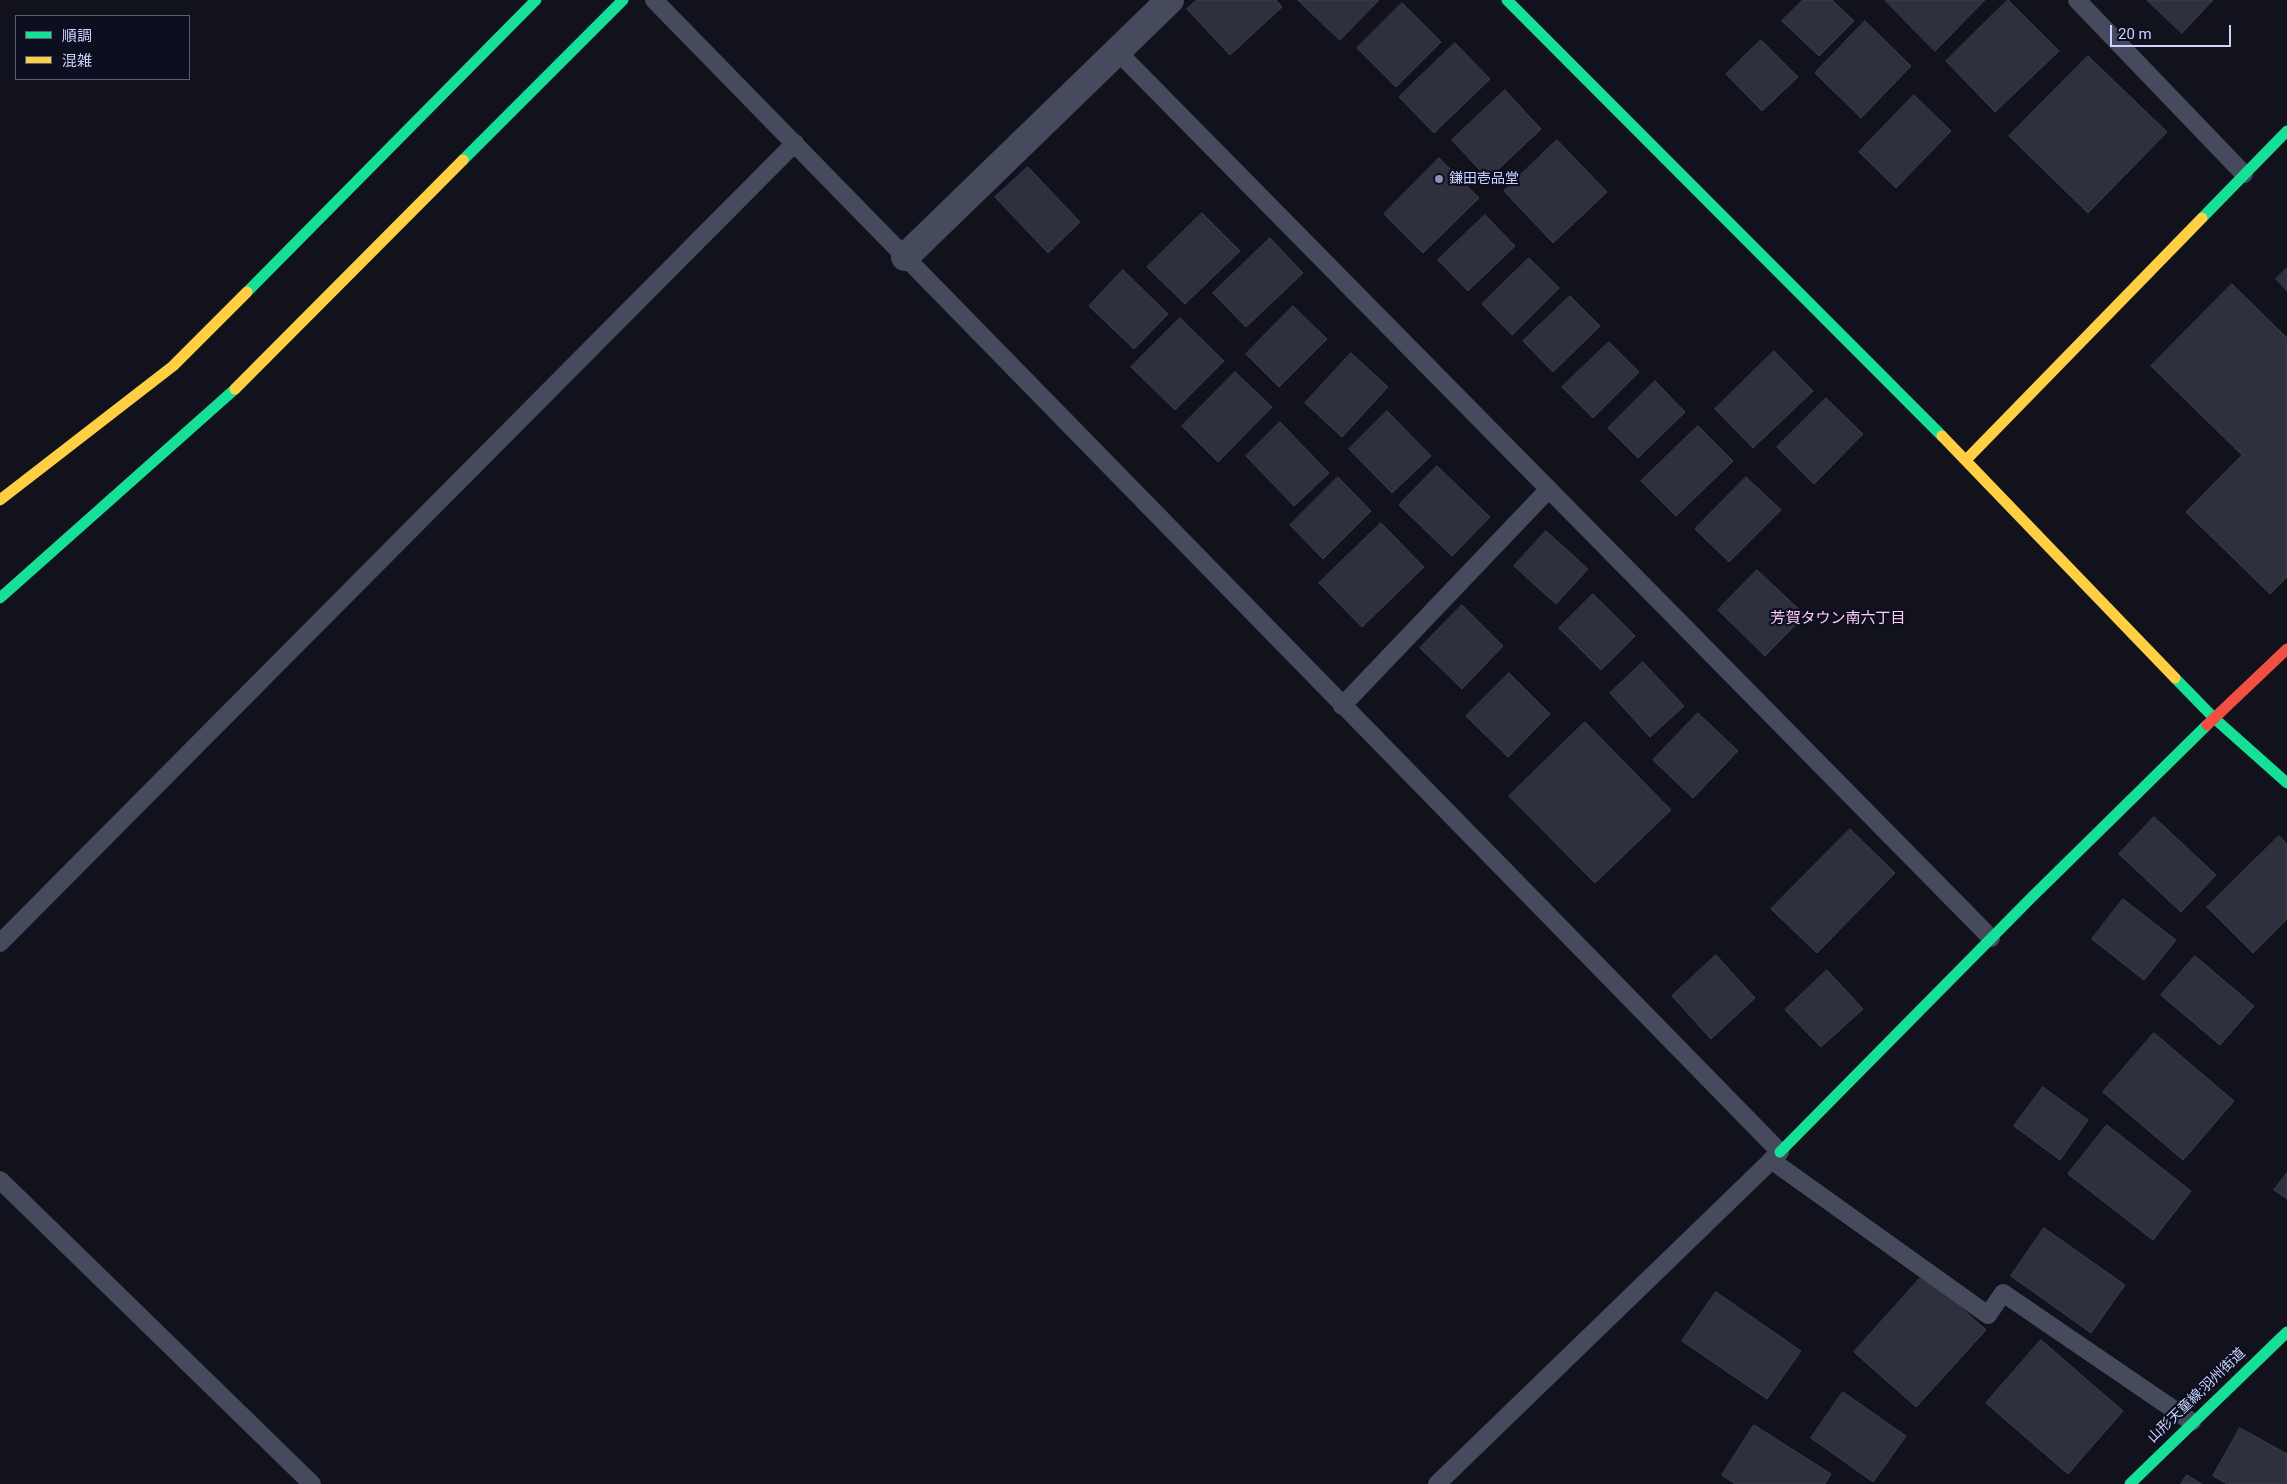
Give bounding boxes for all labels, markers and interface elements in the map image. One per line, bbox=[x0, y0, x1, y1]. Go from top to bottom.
legend bbox=[15, 15, 190, 80]
scale bar bbox=[2112, 15, 2233, 47]
text: 20 m bbox=[2118, 25, 2152, 43]
text: 順調 bbox=[62, 27, 92, 45]
text: 混雑 bbox=[62, 52, 92, 70]
place label: 鎌田壱品堂 bbox=[1449, 171, 1519, 187]
marker: 鎌田壱品堂 bbox=[1433, 173, 1445, 185]
district label: 芳賀タウン南六丁目 bbox=[1771, 610, 1905, 628]
street label: 山形天童線;羽州街道 bbox=[2145, 1345, 2249, 1447]

